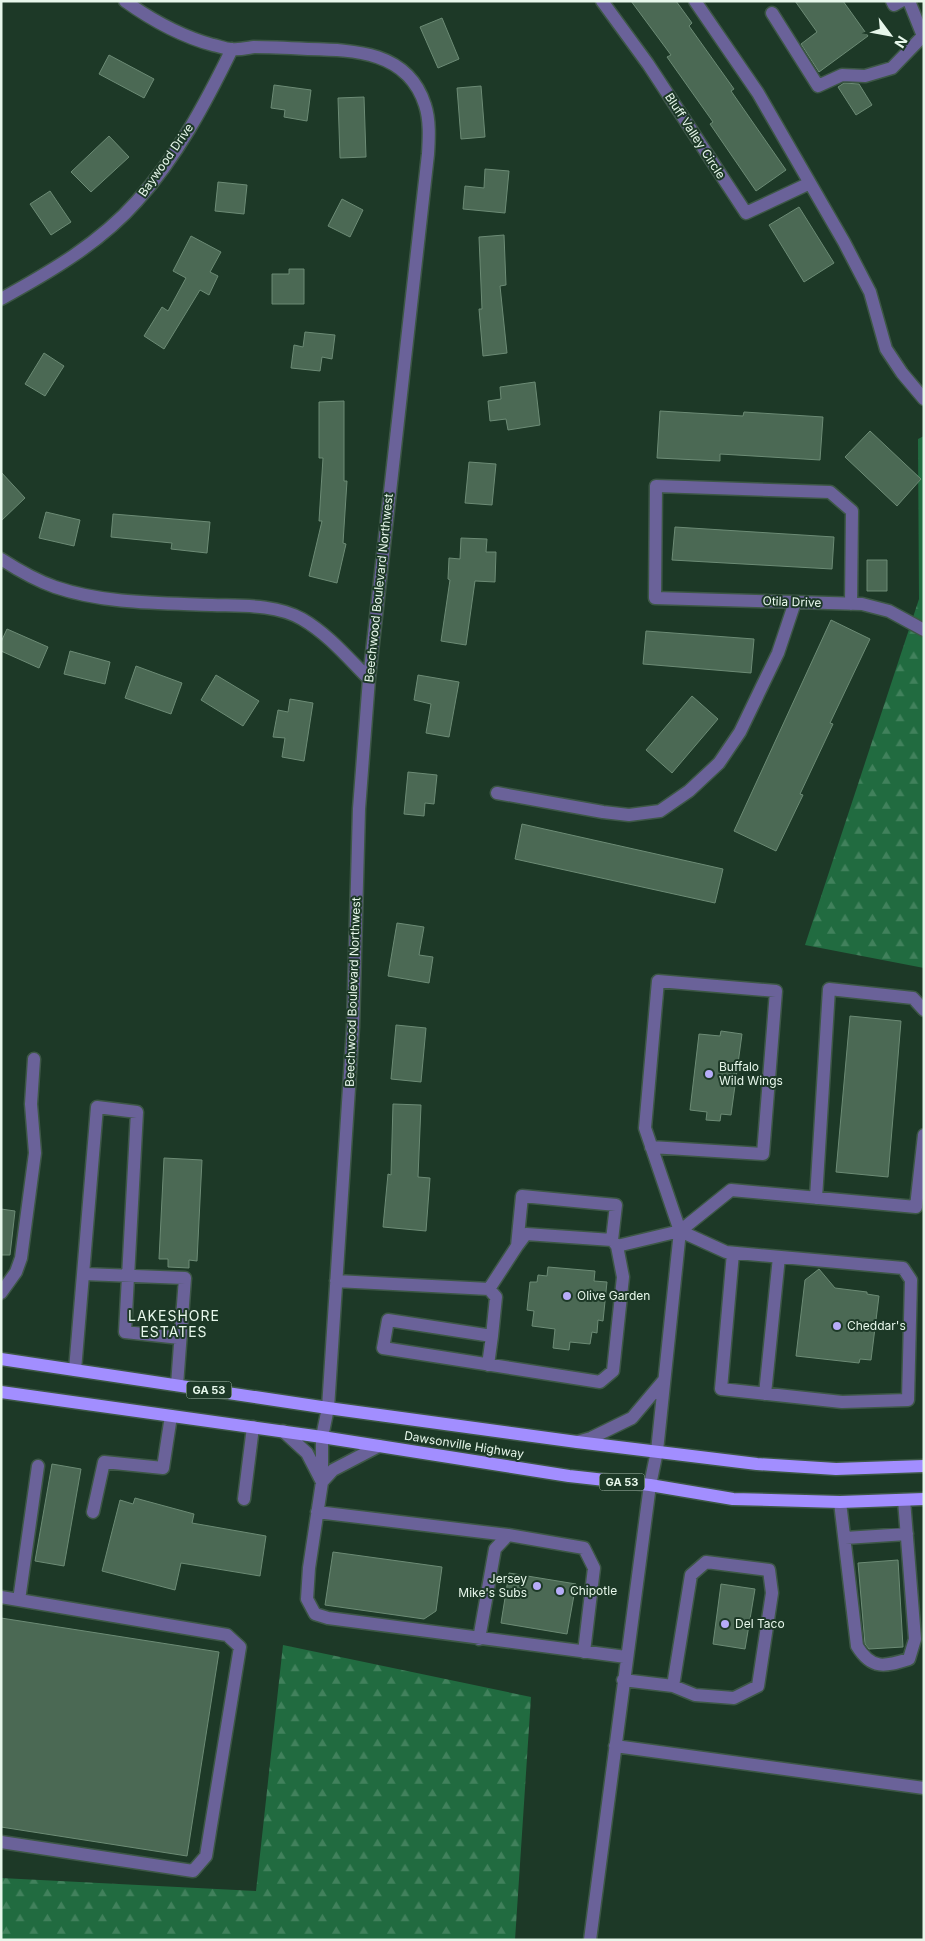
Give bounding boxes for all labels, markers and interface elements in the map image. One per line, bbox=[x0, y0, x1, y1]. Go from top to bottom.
north arrow bbox=[865, 10, 915, 60]
text: N bbox=[891, 33, 911, 51]
street label: Bluff Valley Circle bbox=[662, 90, 729, 182]
street label: Baywood Drive bbox=[135, 120, 196, 199]
street label: Beechwood Boulevard Northwest bbox=[361, 493, 396, 683]
street label: Otila Drive bbox=[762, 593, 822, 610]
street label: Beechwood Boulevard Northwest bbox=[342, 897, 363, 1087]
place label: Buffalo Wild Wings bbox=[719, 1059, 783, 1088]
marker: Buffalo Wild Wings bbox=[703, 1068, 715, 1080]
place label: Olive Garden bbox=[577, 1288, 650, 1303]
marker: Olive Garden bbox=[561, 1290, 573, 1302]
district label: LAKESHORE ESTATES bbox=[128, 1307, 220, 1340]
place label: Cheddar's bbox=[847, 1318, 906, 1333]
marker: Cheddar's bbox=[831, 1320, 843, 1332]
road number: GA 53 bbox=[186, 1382, 232, 1398]
street label: Dawsonville Highway bbox=[403, 1428, 525, 1461]
road number: GA 53 bbox=[600, 1474, 644, 1490]
place label: Jersey Mike's Subs bbox=[458, 1571, 527, 1600]
marker: Jersey Mike's Subs bbox=[531, 1580, 543, 1592]
place label: Chipotle bbox=[570, 1583, 617, 1598]
marker: Chipotle bbox=[554, 1585, 566, 1597]
place label: Del Taco bbox=[735, 1616, 785, 1631]
marker: Del Taco bbox=[719, 1618, 731, 1630]

